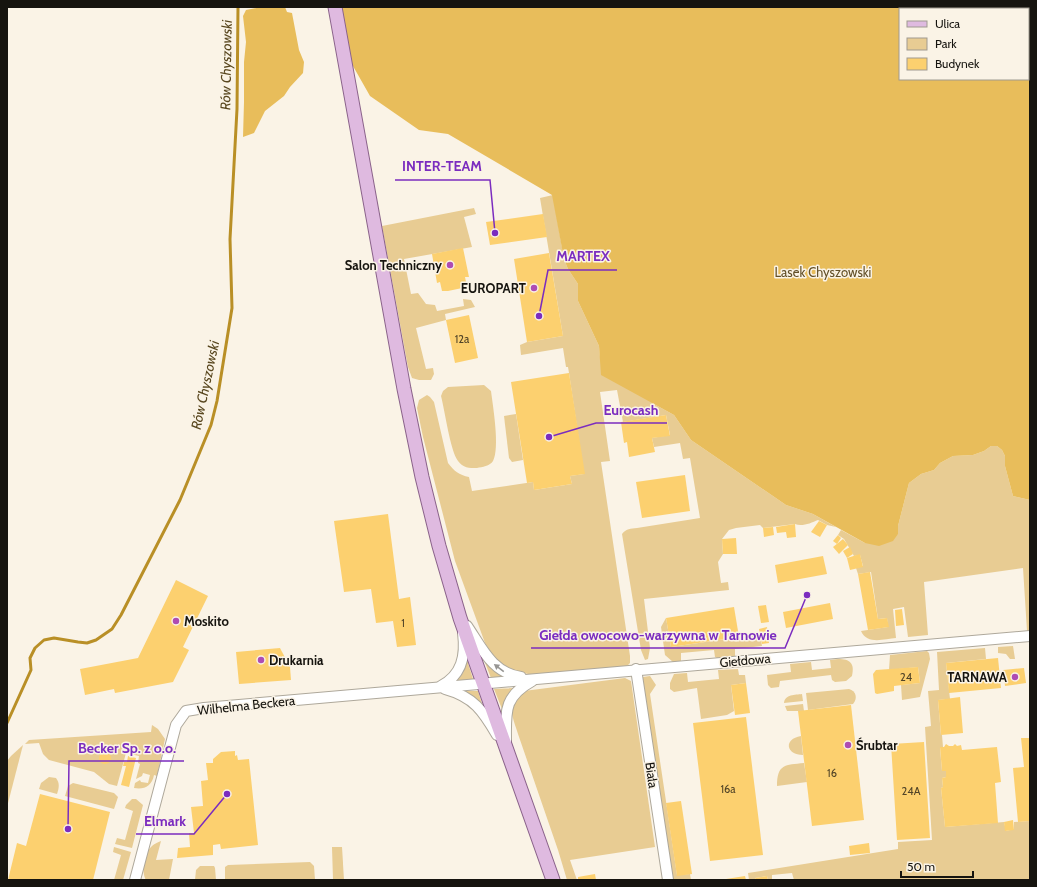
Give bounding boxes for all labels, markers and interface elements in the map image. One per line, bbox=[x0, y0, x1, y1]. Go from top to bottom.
legend bbox=[899, 8, 1029, 80]
text: Ulica bbox=[935, 16, 960, 31]
water label: Rów Chyszowski bbox=[216, 19, 236, 110]
text: Park bbox=[935, 36, 957, 51]
text: Budynek bbox=[935, 56, 980, 71]
callout: INTER-TEAM bbox=[395, 154, 490, 180]
text: INTER-TEAM bbox=[402, 157, 482, 175]
callout: MARTEX bbox=[548, 244, 617, 270]
text: MARTEX bbox=[556, 247, 610, 265]
place label: Salon Techniczny bbox=[345, 257, 442, 273]
marker: Salon Techniczny bbox=[445, 260, 455, 270]
park label: Lasek Chyszowski bbox=[775, 264, 871, 280]
place label: EUROPART bbox=[461, 280, 526, 296]
marker: EUROPART bbox=[529, 283, 539, 293]
house number: 12a bbox=[455, 332, 470, 346]
water label: Rów Chyszowski bbox=[187, 338, 223, 431]
callout: Eurocash bbox=[596, 397, 667, 423]
text: Eurocash bbox=[604, 401, 658, 419]
place label: Moskito bbox=[184, 613, 229, 629]
marker: Moskito bbox=[171, 616, 181, 626]
house number: 1 bbox=[401, 616, 405, 630]
callout: Giełda owocowo-warzywna w Tarnowie bbox=[531, 622, 785, 648]
text: Giełda owocowo-warzywna w Tarnowie bbox=[539, 626, 777, 644]
street label: Giełdowa bbox=[719, 650, 772, 670]
place label: Drukarnia bbox=[269, 652, 324, 668]
marker: Drukarnia bbox=[256, 655, 266, 665]
one-way arrow bbox=[493, 664, 504, 672]
place label: TARNAWA bbox=[947, 669, 1008, 685]
house number: 24 bbox=[900, 670, 913, 684]
marker: TARNAWA bbox=[1010, 672, 1020, 682]
street label: Wilhelma Beckera bbox=[196, 692, 296, 718]
callout: Becker Sp. z o.o. bbox=[69, 735, 184, 761]
place label: Śrubtar bbox=[856, 737, 898, 753]
text: Becker Sp. z o.o. bbox=[78, 739, 176, 757]
marker: Śrubtar bbox=[843, 740, 853, 750]
street label: Biała bbox=[642, 761, 662, 790]
house number: 16 bbox=[827, 766, 837, 780]
house number: 16a bbox=[720, 782, 736, 796]
house number: 24A bbox=[902, 784, 921, 798]
callout: Elmark bbox=[136, 808, 194, 834]
text: Elmark bbox=[144, 812, 186, 830]
scale bar bbox=[901, 853, 973, 879]
text: 50 m bbox=[907, 859, 935, 874]

